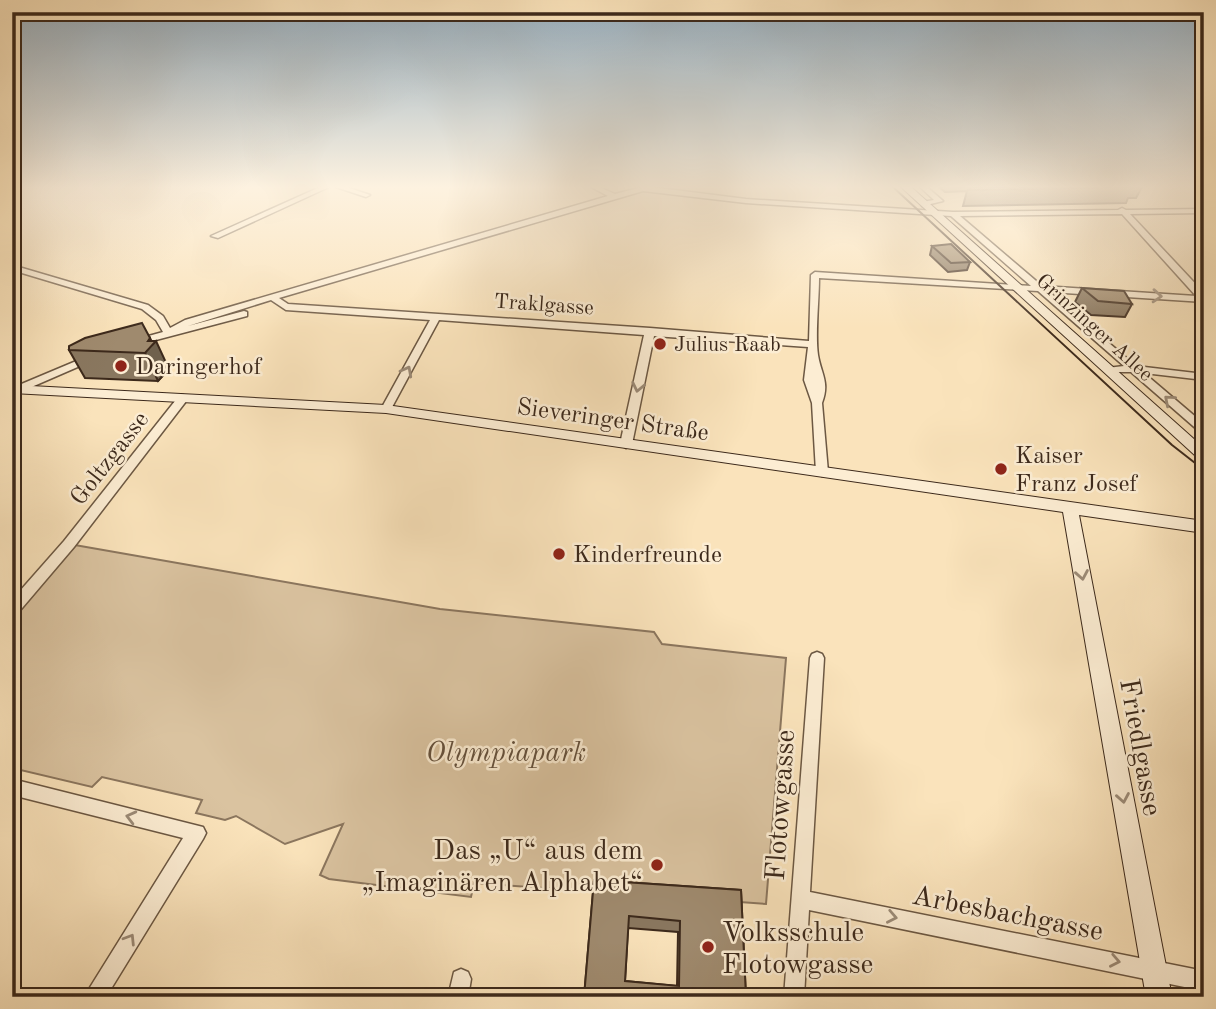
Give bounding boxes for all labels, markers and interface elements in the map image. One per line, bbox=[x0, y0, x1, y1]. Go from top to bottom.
street label: Grinzinger Allee bbox=[1032, 270, 1156, 386]
one-way arrow bbox=[1152, 288, 1163, 303]
street label: Traklgasse bbox=[493, 292, 595, 319]
place label: Julius Raab bbox=[674, 335, 781, 356]
marker: Julius Raab bbox=[652, 336, 668, 352]
place label: Daringerhof bbox=[135, 356, 263, 380]
marker: Daringerhof bbox=[113, 358, 129, 374]
one-way arrow bbox=[399, 366, 412, 378]
one-way arrow bbox=[631, 381, 646, 393]
street label: Sieveringer Straße bbox=[515, 396, 710, 446]
one-way arrow bbox=[1164, 396, 1177, 408]
street label: Goltzgasse bbox=[67, 408, 154, 510]
place label: Kaiser Franz Josef bbox=[1015, 445, 1138, 497]
marker: Kaiser Franz Josef bbox=[993, 461, 1009, 477]
place label: Kinderfreunde bbox=[573, 544, 722, 568]
marker: Kinderfreunde bbox=[551, 546, 567, 562]
one-way arrow bbox=[1074, 569, 1089, 581]
street label: Friedlgasse bbox=[1113, 677, 1165, 818]
street label: Flotowgasse bbox=[763, 729, 801, 882]
park label: Olympiapark bbox=[426, 740, 586, 768]
one-way arrow bbox=[1115, 792, 1130, 804]
one-way arrow bbox=[125, 810, 137, 825]
place label: Das „U“ aus dem „Imaginären Alphabet“ bbox=[361, 838, 643, 898]
marker: Das „U“ aus dem „Imaginären Alphabet“ bbox=[649, 857, 665, 873]
street label: Arbesbachgasse bbox=[910, 883, 1105, 947]
one-way arrow bbox=[886, 909, 898, 924]
place label: Volksschule Flotowgasse bbox=[722, 920, 873, 980]
one-way arrow bbox=[122, 934, 135, 947]
marker: Volksschule Flotowgasse bbox=[700, 939, 716, 955]
one-way arrow bbox=[1109, 953, 1121, 968]

